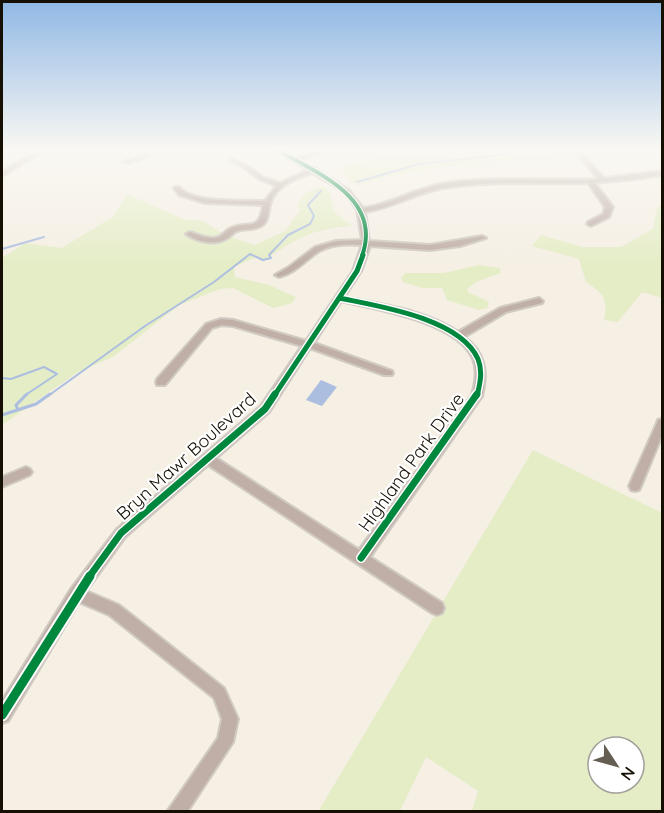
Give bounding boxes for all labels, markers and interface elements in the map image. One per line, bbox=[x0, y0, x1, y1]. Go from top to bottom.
street label: Bryn Mawr Boulevard bbox=[111, 387, 261, 525]
street label: Highland Park Drive bbox=[353, 388, 469, 536]
north arrow bbox=[586, 735, 646, 795]
text: N bbox=[617, 763, 640, 784]

